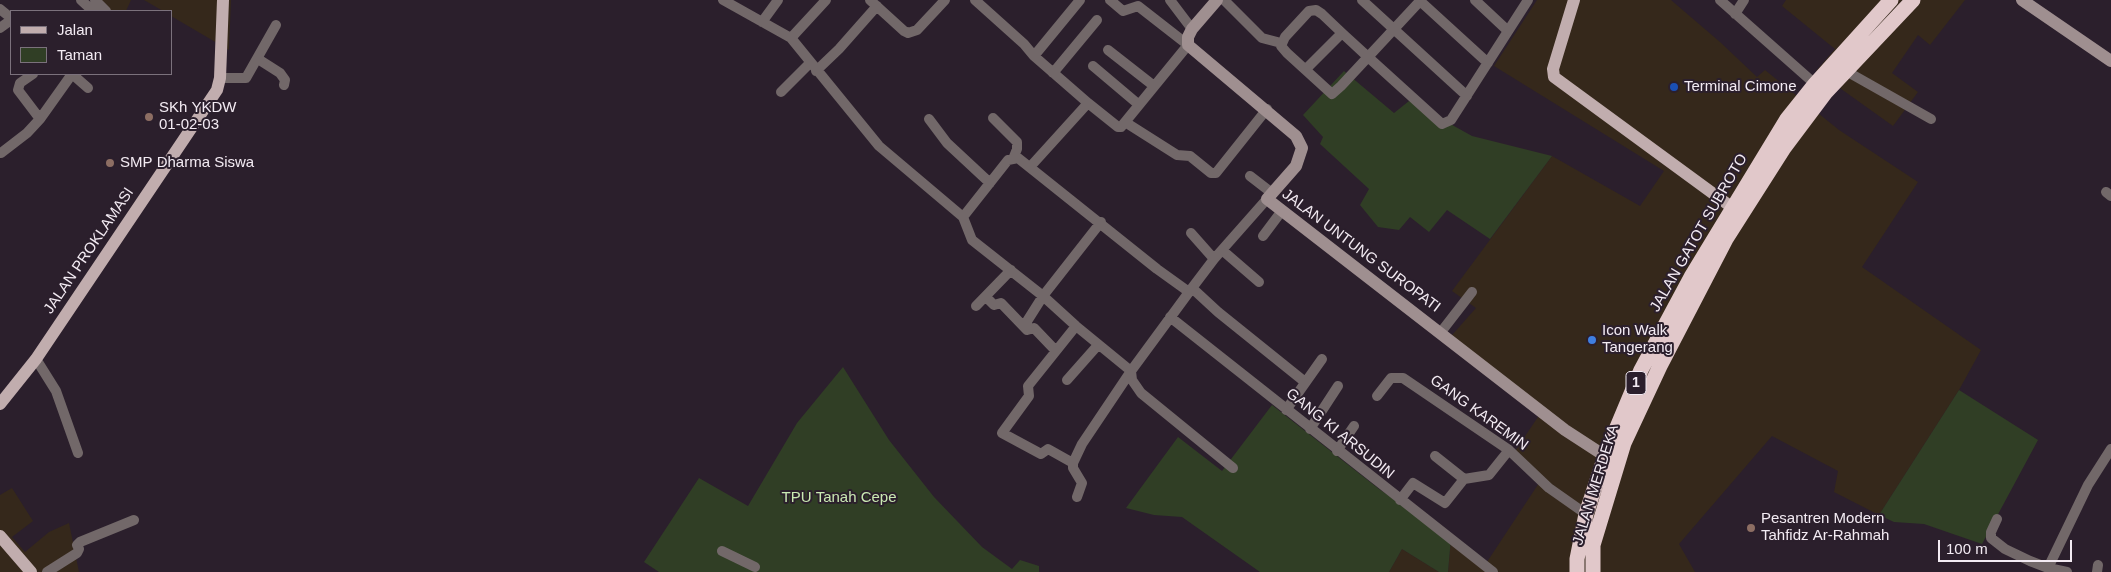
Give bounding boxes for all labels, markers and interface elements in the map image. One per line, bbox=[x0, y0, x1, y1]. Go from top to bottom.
legend bbox=[10, 10, 172, 75]
text: Jalan bbox=[57, 21, 93, 38]
text: Taman bbox=[57, 46, 102, 63]
place label: Terminal Cimone bbox=[1684, 78, 1797, 96]
marker: Terminal Cimone bbox=[1668, 81, 1680, 93]
place label: SKh YKDW 01-02-03 bbox=[159, 99, 237, 134]
marker: SKh YKDW 01-02-03 bbox=[143, 111, 155, 123]
street label: JALAN GATOT SUBROTO bbox=[1646, 151, 1752, 315]
place label: SMP Dharma Siswa bbox=[120, 154, 254, 172]
marker: SMP Dharma Siswa bbox=[104, 157, 116, 169]
street label: JALAN PROKLAMASI bbox=[40, 184, 138, 318]
street label: JALAN UNTUNG SUROPATI bbox=[1278, 186, 1444, 316]
place label: Icon Walk Tangerang bbox=[1602, 322, 1673, 357]
marker: Icon Walk Tangerang bbox=[1586, 334, 1598, 346]
street label: GANG KAREMIN bbox=[1427, 371, 1531, 455]
road number: 1 bbox=[1626, 372, 1646, 394]
street label: GANG KI ARSUDIN bbox=[1282, 385, 1398, 483]
street label: JALAN MERDEKA bbox=[1569, 423, 1623, 547]
park label: TPU Tanah Cepe bbox=[781, 489, 897, 507]
place label: Pesantren Modern Tahfidz Ar-Rahmah bbox=[1761, 510, 1889, 545]
marker: Pesantren Modern Tahfidz Ar-Rahmah bbox=[1745, 522, 1757, 534]
scale bar bbox=[1941, 530, 2075, 562]
text: 100 m bbox=[1946, 540, 1988, 557]

